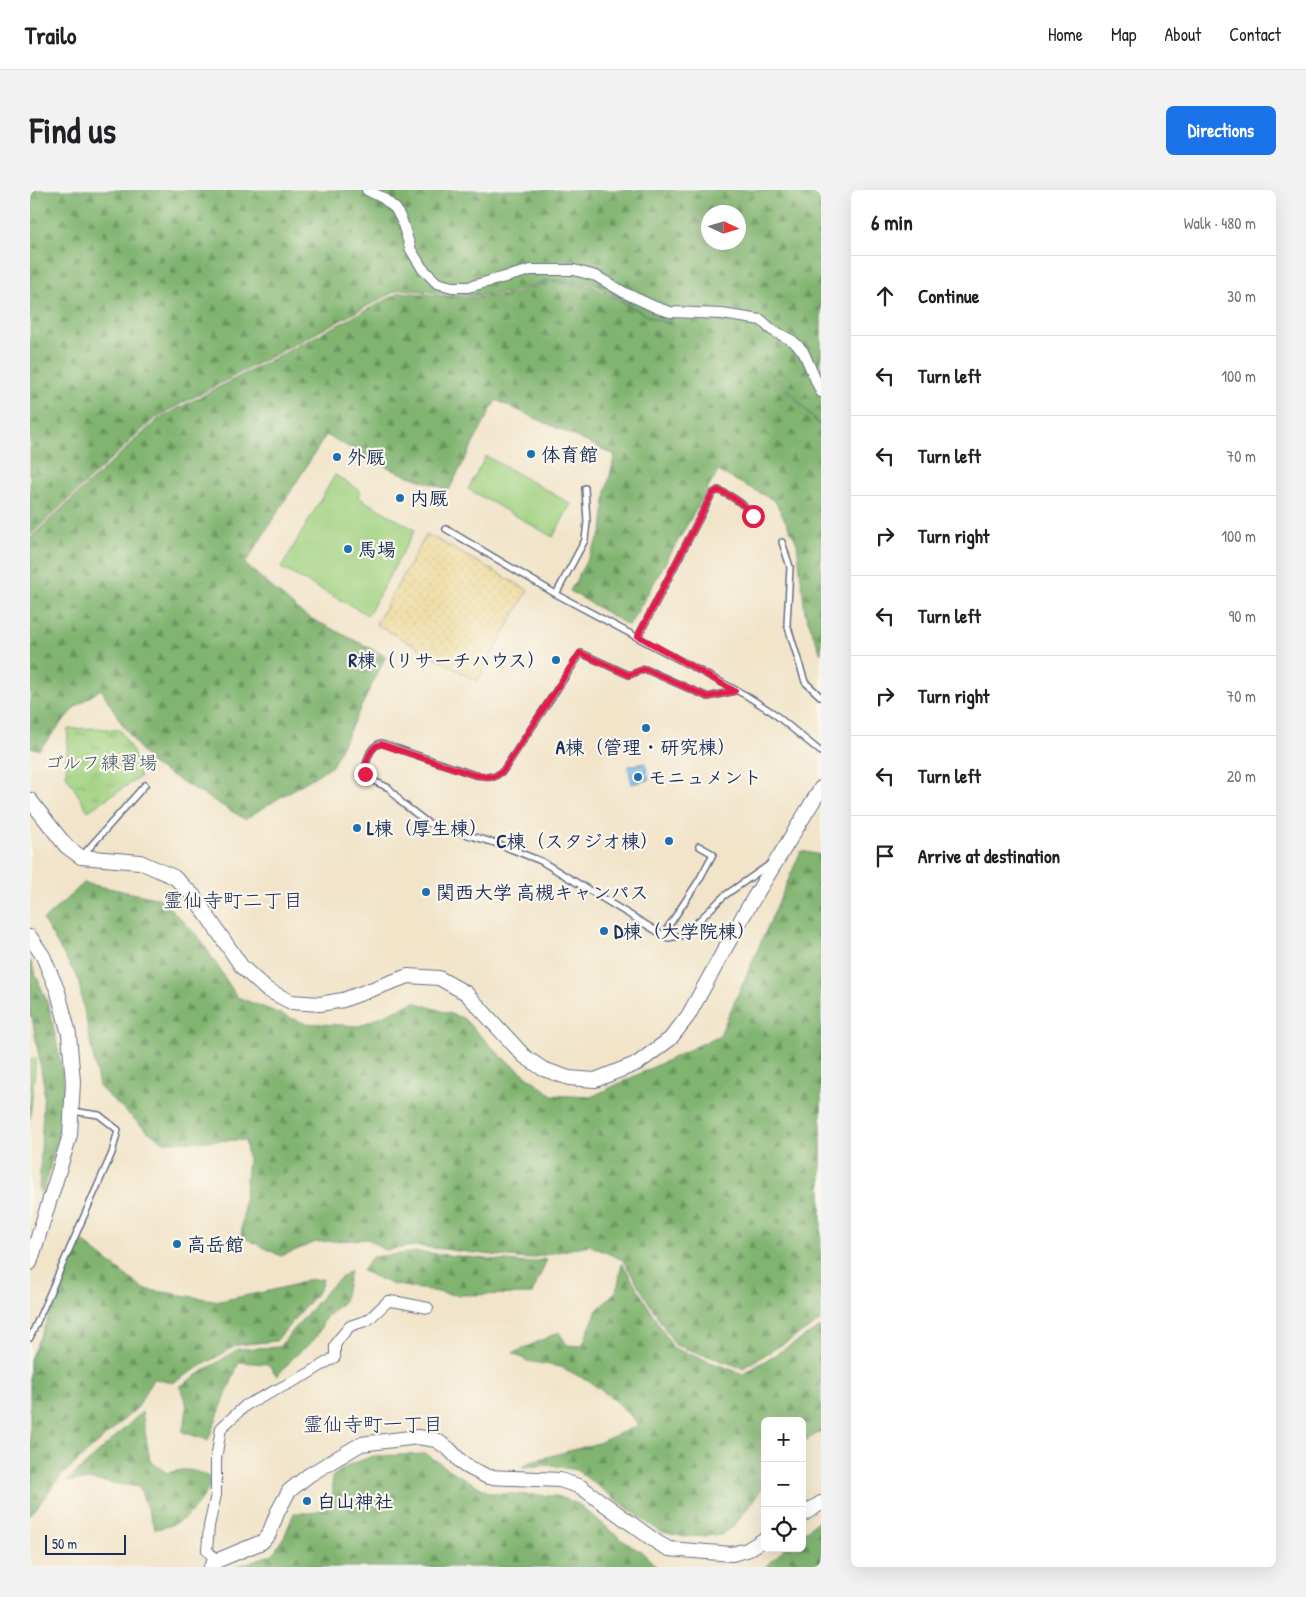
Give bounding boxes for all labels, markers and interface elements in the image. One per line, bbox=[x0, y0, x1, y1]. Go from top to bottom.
text: Trailo bbox=[25, 19, 76, 51]
text: Home bbox=[1048, 22, 1083, 47]
text: Map bbox=[1111, 22, 1136, 47]
text: About bbox=[1164, 22, 1201, 47]
text: Contact bbox=[1229, 22, 1281, 47]
button: Directions bbox=[1166, 106, 1276, 155]
text: Find us bbox=[30, 107, 116, 154]
north arrow bbox=[701, 205, 746, 250]
text: 6 min bbox=[871, 208, 913, 237]
text: Walk · 480 m bbox=[1184, 212, 1256, 234]
icon: ahead bbox=[871, 282, 899, 310]
text: Continue bbox=[918, 283, 979, 309]
text: 30 m bbox=[1227, 285, 1256, 307]
icon: left bbox=[871, 362, 899, 390]
text: Turn left bbox=[918, 363, 981, 389]
text: 100 m bbox=[1221, 365, 1256, 387]
place label: 体育館 bbox=[541, 441, 598, 467]
icon: left bbox=[871, 442, 899, 470]
text: Turn left bbox=[918, 443, 981, 469]
place label: 外厩 bbox=[347, 444, 385, 470]
text: 70 m bbox=[1226, 445, 1256, 467]
marker: 体育館 bbox=[525, 448, 537, 460]
marker: 外厩 bbox=[331, 451, 343, 463]
place label: 内厩 bbox=[410, 485, 448, 511]
marker: 内厩 bbox=[394, 492, 406, 504]
route start bbox=[742, 505, 765, 528]
icon: right bbox=[871, 522, 899, 550]
text: Turn right bbox=[918, 523, 989, 549]
text: 100 m bbox=[1221, 525, 1256, 547]
place label: 馬場 bbox=[358, 536, 396, 562]
marker: 馬場 bbox=[342, 543, 354, 555]
icon: left bbox=[871, 602, 899, 630]
text: Turn left bbox=[918, 603, 981, 629]
text: 90 m bbox=[1228, 605, 1256, 627]
place label: R棟（リサーチハウス） bbox=[349, 647, 546, 673]
marker: R棟（リサーチハウス） bbox=[550, 654, 562, 666]
icon: right bbox=[871, 682, 899, 710]
text: Turn right bbox=[918, 683, 989, 709]
text: 70 m bbox=[1226, 685, 1256, 707]
marker: A棟（管理・研究棟） bbox=[640, 722, 652, 734]
place label: A棟（管理・研究棟） bbox=[556, 734, 736, 760]
park label: ゴルフ練習場 bbox=[44, 749, 158, 775]
icon: left bbox=[871, 762, 899, 790]
route end bbox=[354, 763, 377, 786]
text: Turn left bbox=[918, 763, 981, 789]
place label: モニュメント bbox=[648, 764, 762, 790]
text: 20 m bbox=[1227, 765, 1256, 787]
marker: モニュメント bbox=[632, 771, 644, 783]
place label: L棟（厚生棟） bbox=[367, 815, 488, 841]
marker: L棟（厚生棟） bbox=[351, 822, 363, 834]
place label: C棟（スタジオ棟） bbox=[496, 828, 659, 854]
marker: C棟（スタジオ棟） bbox=[663, 835, 675, 847]
icon: arrive bbox=[871, 842, 899, 870]
text: Arrive at destination bbox=[918, 843, 1060, 869]
place label: 関西大学 高槻キャンパス bbox=[436, 879, 649, 905]
district label: 霊仙寺町二丁目 bbox=[163, 886, 303, 913]
marker: 関西大学 高槻キャンパス bbox=[420, 886, 432, 898]
place label: D棟（大学院棟） bbox=[614, 918, 756, 944]
marker: D棟（大学院棟） bbox=[598, 925, 610, 937]
place label: 高岳館 bbox=[187, 1231, 244, 1257]
marker: 高岳館 bbox=[171, 1238, 183, 1250]
district label: 霊仙寺町一丁目 bbox=[303, 1410, 443, 1437]
map controls bbox=[761, 1417, 806, 1552]
button: + bbox=[761, 1417, 806, 1462]
button: − bbox=[761, 1462, 806, 1507]
place label: 白山神社 bbox=[317, 1488, 393, 1514]
marker: 白山神社 bbox=[301, 1495, 313, 1507]
button: locate bbox=[761, 1507, 806, 1552]
scale bar bbox=[45, 1532, 126, 1555]
text: 50 m bbox=[52, 1534, 77, 1553]

